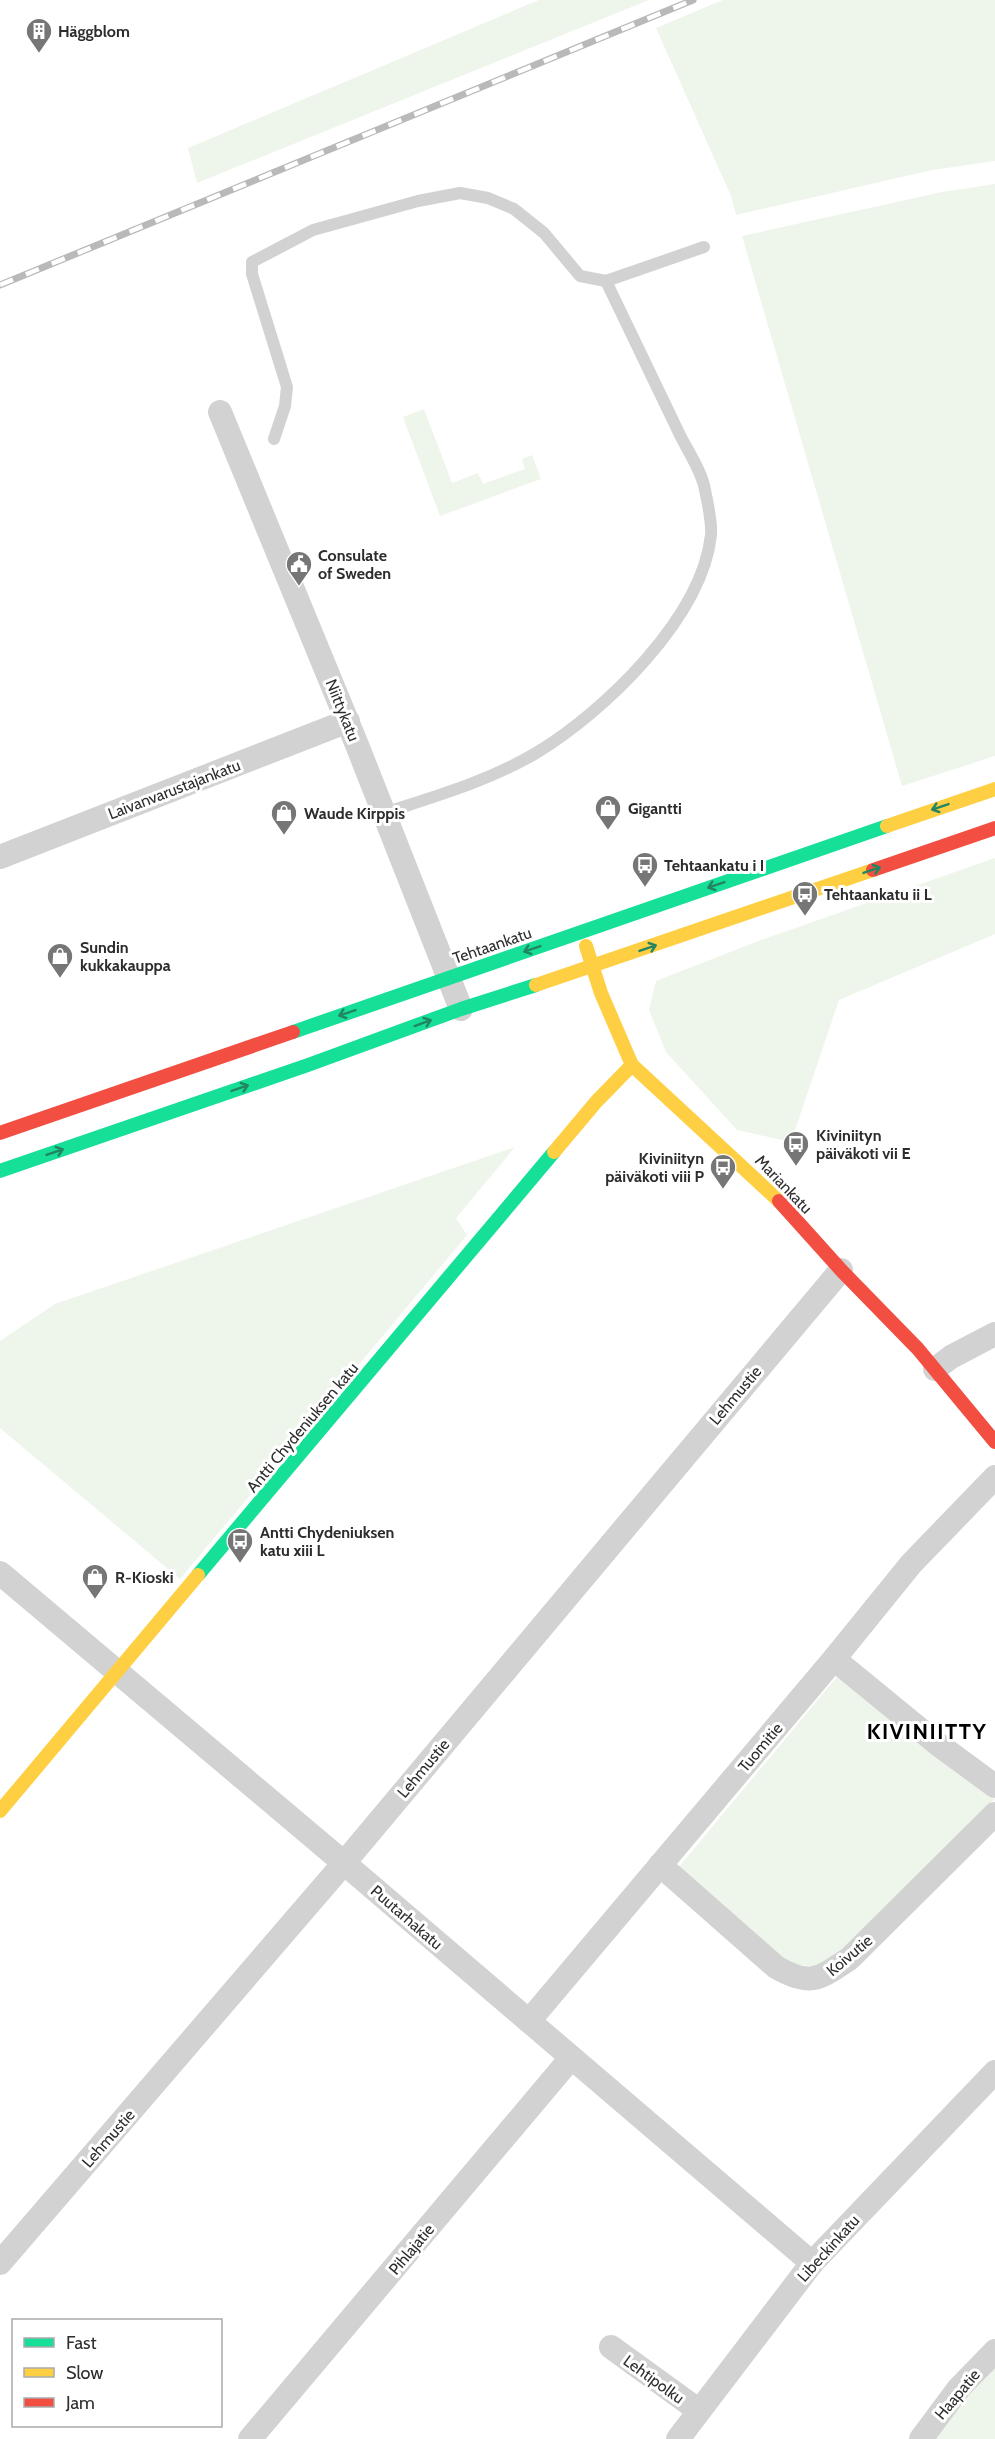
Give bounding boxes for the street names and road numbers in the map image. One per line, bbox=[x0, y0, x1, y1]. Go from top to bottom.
street label: Niittykatu bbox=[322, 676, 364, 744]
street label: Laivanvarustajankatu bbox=[105, 755, 243, 823]
street label: Tehtaankatu bbox=[450, 923, 534, 968]
street label: Mariankatu bbox=[751, 1151, 816, 1218]
street label: Antti Chydeniuksen katu bbox=[243, 1359, 362, 1496]
street label: Lehmustie bbox=[705, 1362, 765, 1429]
street label: Tuomitie bbox=[734, 1719, 787, 1776]
street label: Lehmustie bbox=[393, 1735, 453, 1802]
street label: Puutarhakatu bbox=[367, 1881, 446, 1954]
street label: Koivutie bbox=[823, 1931, 876, 1980]
street label: Lehmustie bbox=[78, 2105, 139, 2171]
street label: Libeckinkatu bbox=[793, 2211, 863, 2286]
street label: Pihlajatie bbox=[385, 2220, 438, 2279]
street label: Lehtipolku bbox=[620, 2351, 688, 2408]
street label: Haapatie bbox=[931, 2365, 984, 2423]

